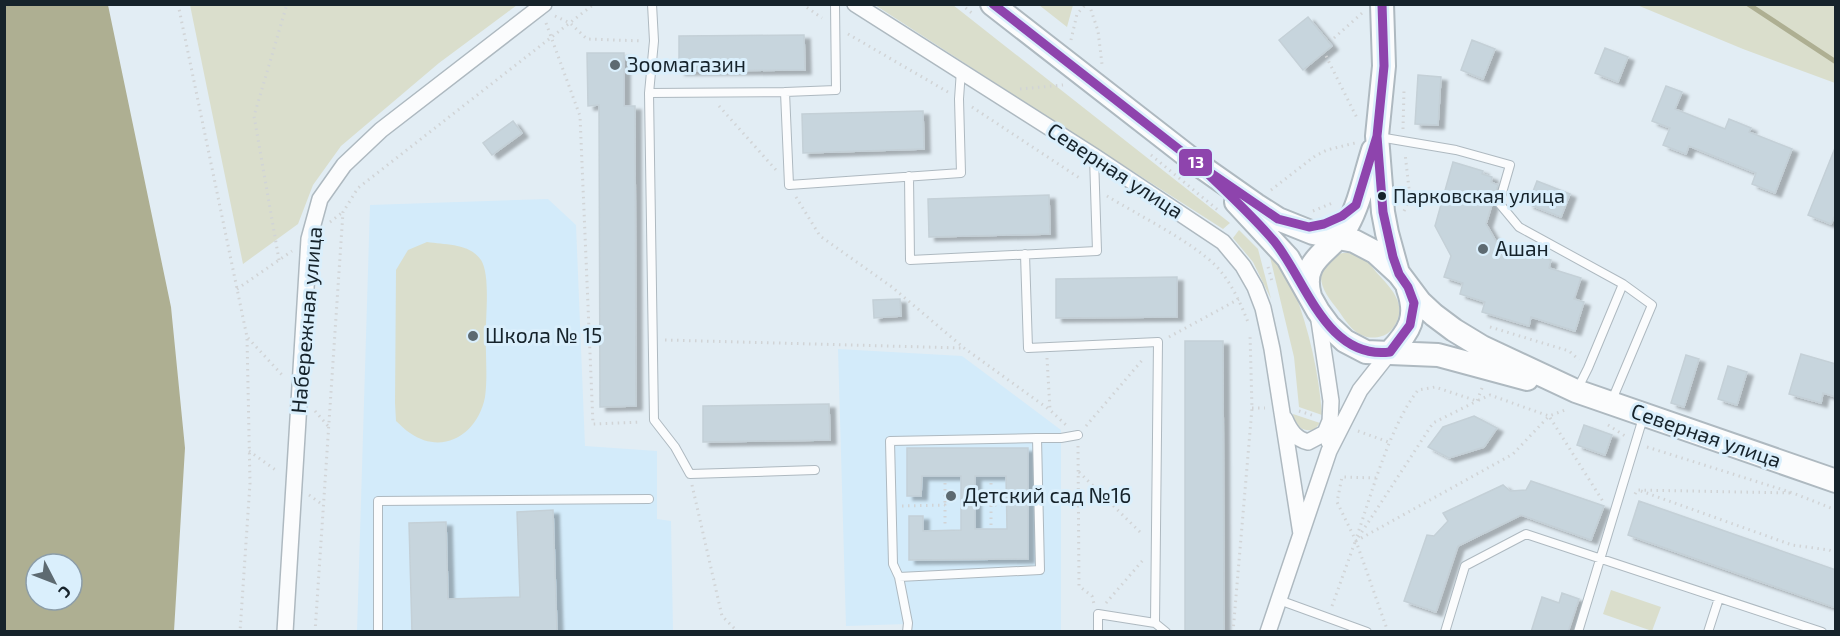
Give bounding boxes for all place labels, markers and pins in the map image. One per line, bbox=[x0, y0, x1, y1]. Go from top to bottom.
place label: Зоомагазин bbox=[627, 51, 746, 76]
marker: Зоомагазин bbox=[608, 58, 622, 72]
place label: Парковская улица bbox=[1393, 183, 1565, 208]
marker: Парковская улица bbox=[1376, 190, 1388, 202]
place label: Ашан bbox=[1495, 235, 1549, 260]
marker: Ашан bbox=[1476, 242, 1490, 256]
place label: Школа № 15 bbox=[485, 322, 602, 347]
marker: Школа № 15 bbox=[466, 329, 480, 343]
place label: Детский сад №16 bbox=[963, 482, 1131, 507]
marker: Детский сад №16 bbox=[944, 489, 958, 503]

